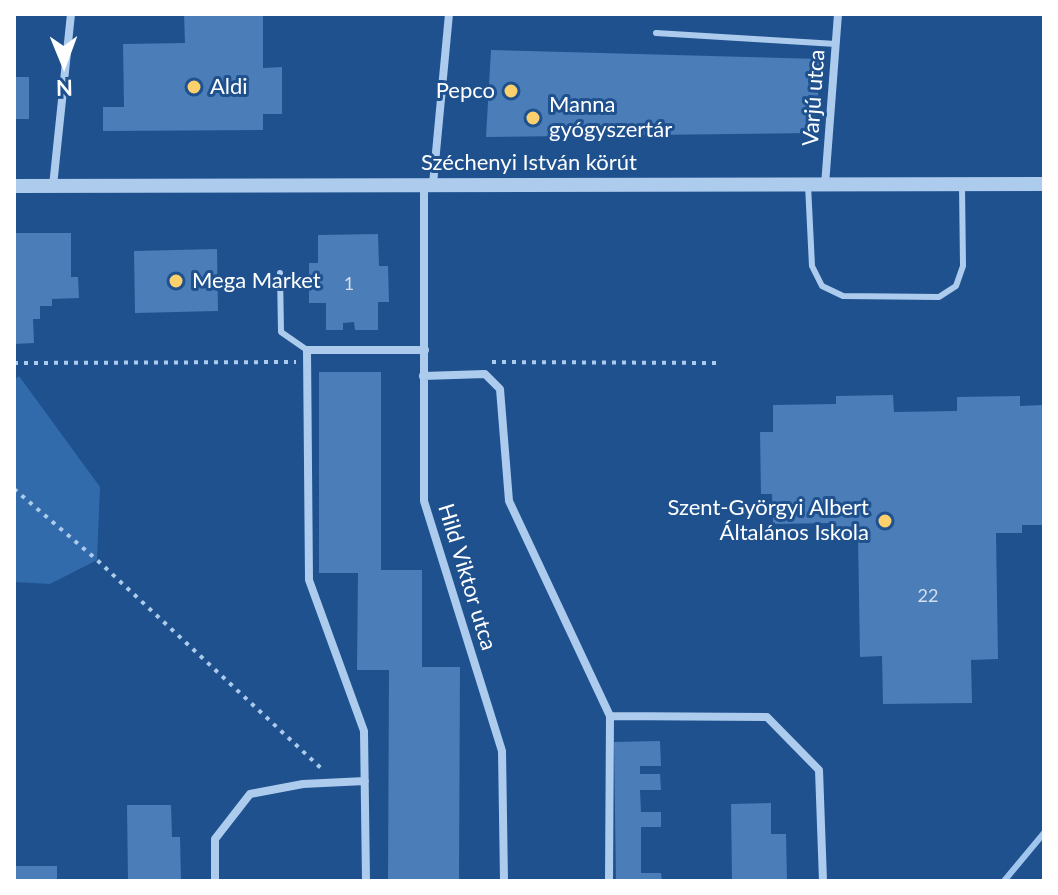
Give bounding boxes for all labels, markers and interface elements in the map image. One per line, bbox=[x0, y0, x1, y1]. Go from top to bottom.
north arrow bbox=[24, 24, 104, 104]
street label: Varjú utca bbox=[797, 49, 831, 147]
place label: Aldi bbox=[210, 74, 248, 100]
text: N bbox=[56, 75, 73, 102]
marker: Aldi bbox=[185, 78, 203, 96]
place label: Pepco bbox=[436, 78, 495, 104]
marker: Pepco bbox=[502, 82, 520, 100]
place label: Manna gyógyszertár bbox=[549, 92, 672, 144]
marker: Manna gyógyszertár bbox=[524, 109, 542, 127]
street label: Széchenyi István körút bbox=[421, 150, 637, 176]
place label: Mega Market bbox=[192, 268, 321, 294]
marker: Mega Market bbox=[167, 272, 185, 290]
house number: 1 bbox=[344, 273, 354, 295]
place label: Szent-Györgyi Albert Általános Iskola bbox=[667, 495, 869, 546]
street label: Hild Viktor utca bbox=[432, 501, 502, 653]
marker: Szent-Györgyi Albert Általános Iskola bbox=[876, 512, 894, 530]
house number: 22 bbox=[918, 585, 938, 607]

